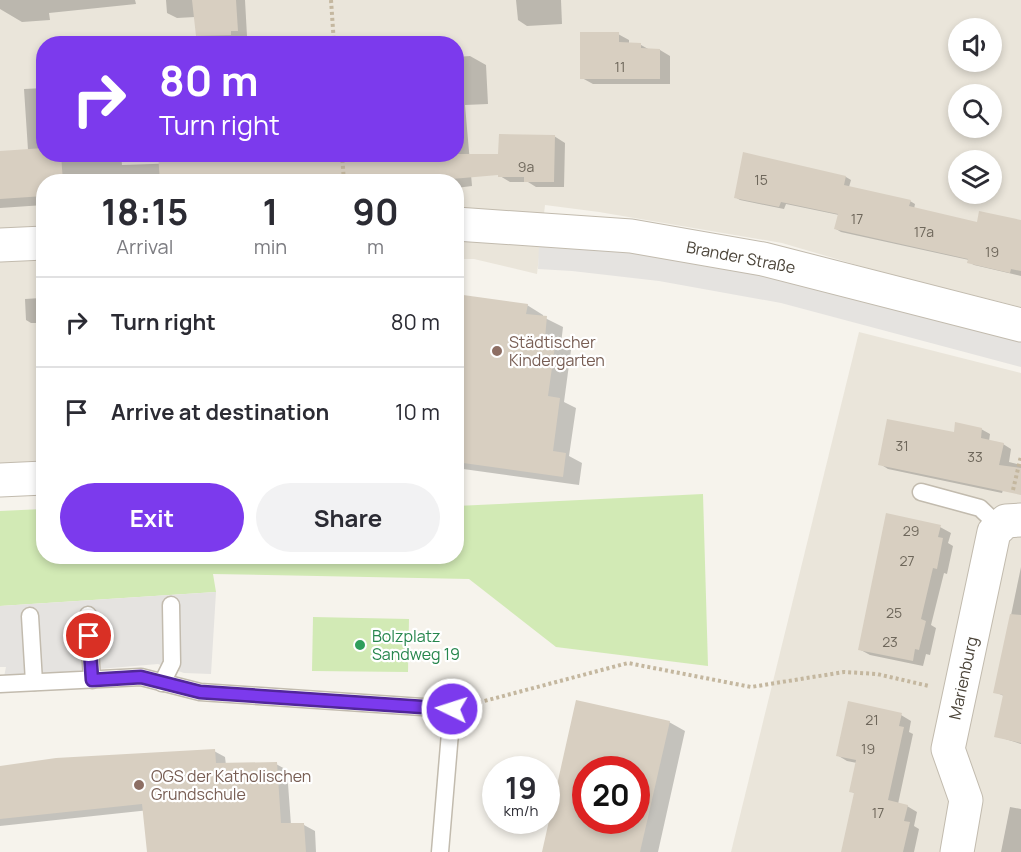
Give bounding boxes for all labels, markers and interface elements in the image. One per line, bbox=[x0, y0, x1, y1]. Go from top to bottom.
map controls bbox=[948, 18, 1002, 204]
button: sound bbox=[948, 18, 1002, 72]
text: 80 m bbox=[159, 51, 259, 109]
house number: 11 bbox=[615, 57, 625, 76]
icon: right bbox=[60, 60, 138, 138]
button: search bbox=[948, 84, 1002, 138]
text: Turn right bbox=[159, 106, 280, 143]
button: layers bbox=[948, 150, 1002, 204]
house number: 9a bbox=[518, 157, 534, 176]
house number: 15 bbox=[754, 170, 768, 189]
text: 18:15 bbox=[101, 187, 188, 236]
text: 1 bbox=[263, 187, 278, 236]
text: 90 bbox=[353, 187, 399, 236]
house number: 17 bbox=[851, 209, 863, 228]
house number: 17a bbox=[914, 222, 934, 241]
text: Arrival bbox=[116, 233, 173, 260]
text: min bbox=[254, 233, 287, 260]
text: m bbox=[367, 233, 384, 260]
street label: Brander Straße bbox=[684, 236, 798, 278]
house number: 19 bbox=[985, 242, 999, 261]
icon: right bbox=[60, 306, 93, 339]
text: Turn right bbox=[111, 307, 216, 337]
text: 80 m bbox=[391, 307, 440, 337]
place label: Städtischer Kindergarten bbox=[509, 331, 605, 371]
marker: Städtischer Kindergarten bbox=[490, 344, 504, 358]
icon: arrive bbox=[60, 396, 93, 429]
text: Arrive at destination bbox=[111, 397, 329, 427]
text: 10 m bbox=[395, 397, 440, 427]
house number: 31 bbox=[895, 436, 909, 455]
house number: 33 bbox=[967, 447, 983, 466]
button: Exit bbox=[60, 483, 244, 552]
button: Share bbox=[256, 483, 440, 552]
house number: 29 bbox=[903, 521, 919, 540]
house number: 27 bbox=[899, 551, 915, 570]
house number: 25 bbox=[886, 603, 902, 622]
pin bbox=[63, 610, 114, 661]
icon: arrive bbox=[72, 619, 105, 652]
place label: Bolzplatz Sandweg 19 bbox=[372, 625, 460, 665]
house number: 23 bbox=[882, 632, 898, 651]
street label: Marienburg bbox=[943, 634, 983, 722]
marker: Bolzplatz Sandweg 19 bbox=[353, 638, 367, 652]
position arrow bbox=[420, 677, 484, 741]
house number: 21 bbox=[865, 710, 879, 729]
house number: 19 bbox=[861, 739, 875, 758]
speed limit sign: 20 bbox=[572, 756, 650, 834]
place label: OGS der Katholischen Grundschule bbox=[151, 765, 311, 805]
text: 19 bbox=[505, 767, 537, 808]
marker: OGS der Katholischen Grundschule bbox=[132, 778, 146, 792]
text: km/h bbox=[504, 800, 538, 821]
house number: 17 bbox=[872, 803, 884, 822]

